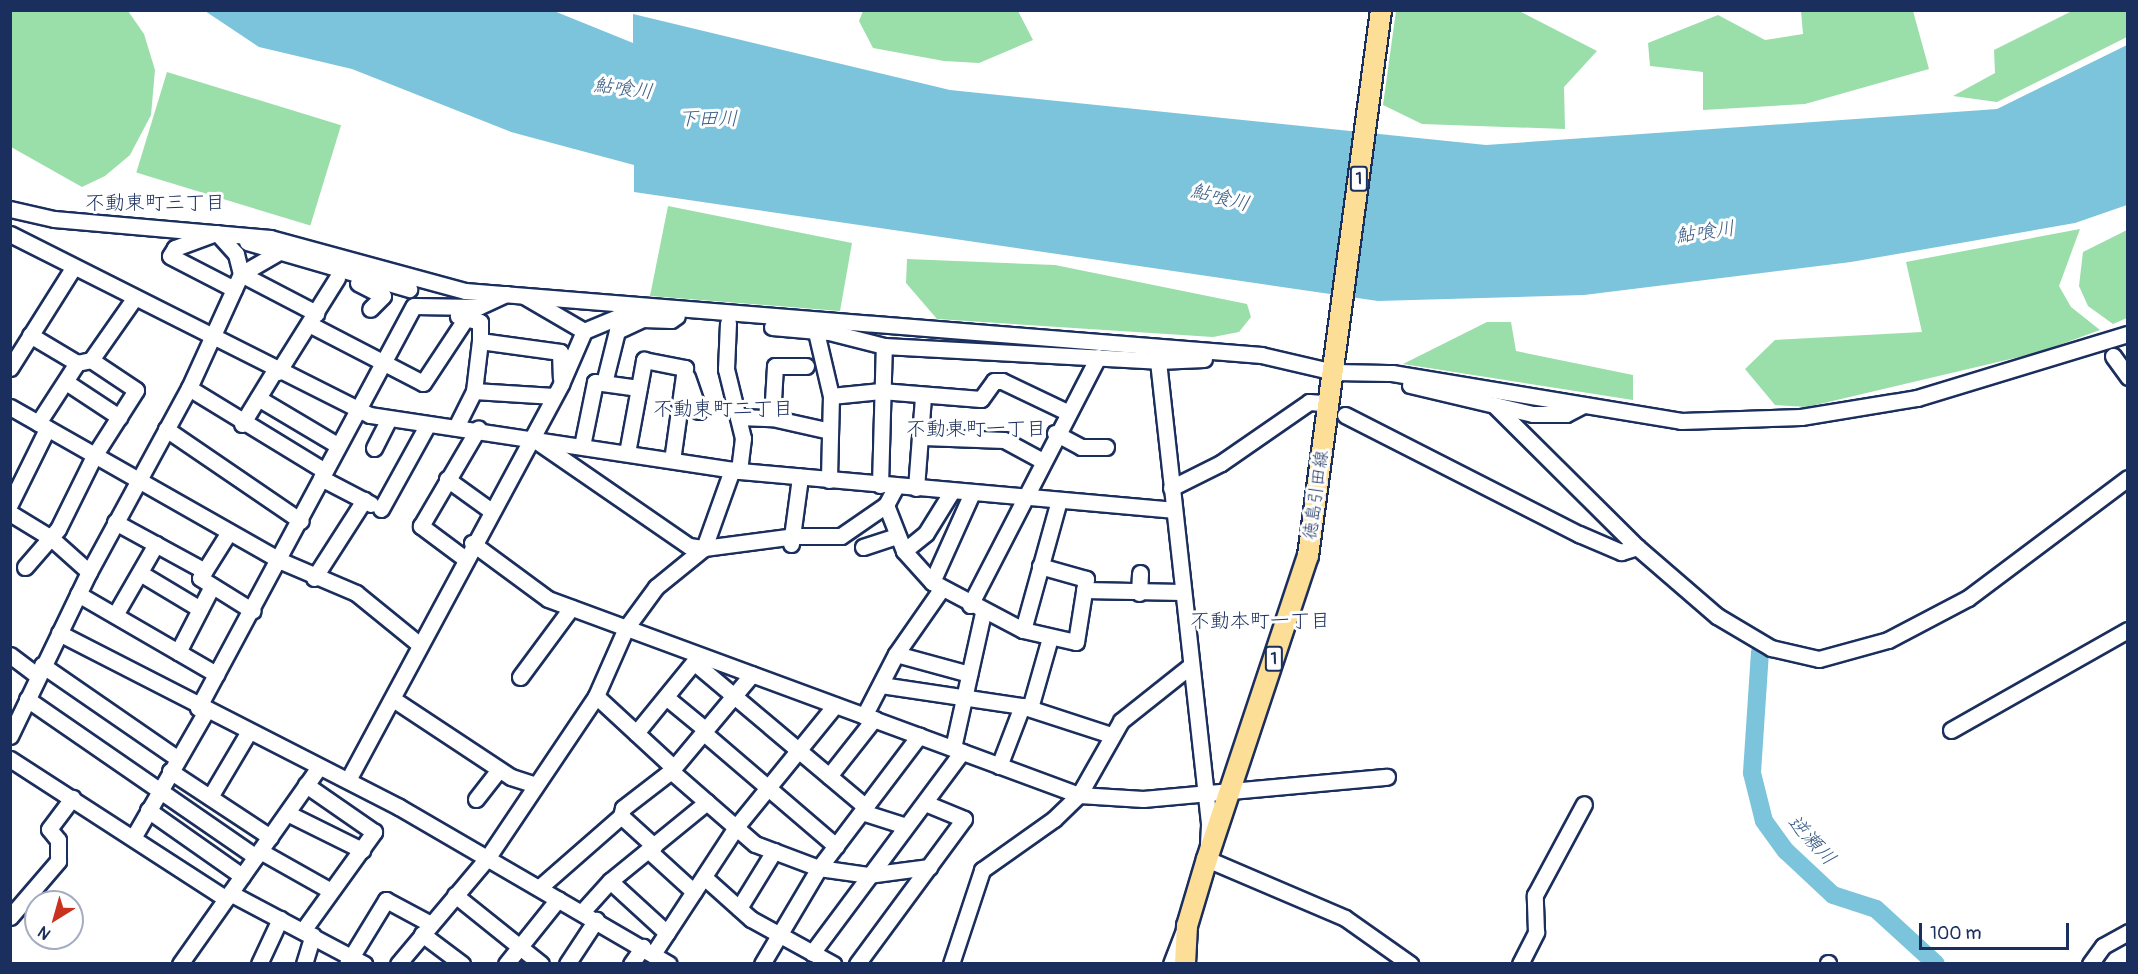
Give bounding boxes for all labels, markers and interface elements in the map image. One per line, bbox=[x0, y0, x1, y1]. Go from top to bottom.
water label: 鮎喰川 bbox=[592, 72, 654, 104]
water label: 下田川 bbox=[678, 106, 738, 130]
road number: 1 bbox=[1348, 166, 1370, 192]
water label: 鮎喰川 bbox=[1188, 178, 1252, 216]
district label: 不動東町三丁目 bbox=[85, 190, 225, 214]
water label: 鮎喰川 bbox=[1674, 216, 1736, 248]
district label: 不動東町二丁目 bbox=[653, 396, 793, 420]
district label: 不動東町一丁目 bbox=[906, 416, 1046, 440]
street label: 徳島引田線 bbox=[1300, 449, 1334, 541]
district label: 不動本町一丁目 bbox=[1190, 608, 1330, 632]
road number: 1 bbox=[1264, 646, 1284, 672]
water label: 逆瀬川 bbox=[1783, 810, 1841, 870]
north arrow bbox=[24, 890, 84, 950]
scale bar bbox=[1922, 911, 2072, 949]
text: N bbox=[34, 922, 55, 944]
text: 100 m bbox=[1930, 922, 1982, 945]

